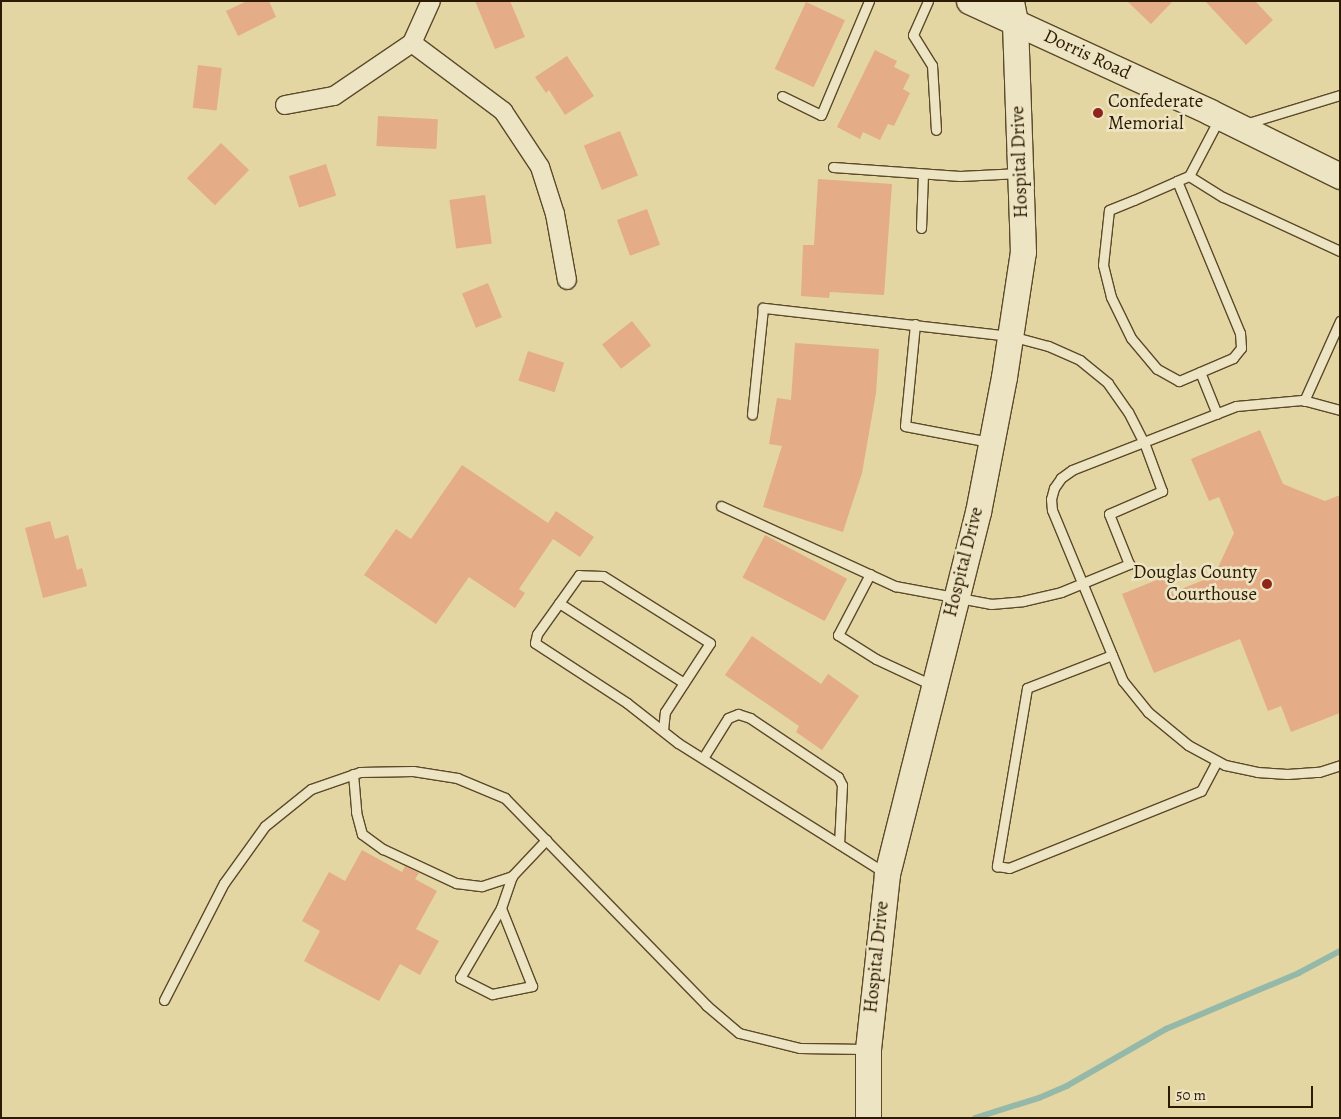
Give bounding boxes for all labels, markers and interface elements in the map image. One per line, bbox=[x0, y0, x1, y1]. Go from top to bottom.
street label: Dorris Road bbox=[1040, 25, 1134, 85]
place label: Confederate Memorial bbox=[1108, 91, 1203, 135]
street label: Hospital Drive bbox=[1007, 105, 1033, 219]
marker: Confederate Memorial bbox=[1092, 107, 1104, 119]
street label: Hospital Drive bbox=[939, 505, 989, 619]
place label: Douglas County Courthouse bbox=[1133, 562, 1257, 606]
marker: Douglas County Courthouse bbox=[1261, 578, 1273, 590]
street label: Hospital Drive bbox=[860, 900, 894, 1014]
scale bar bbox=[1171, 1076, 1316, 1108]
text: 50 m bbox=[1176, 1085, 1206, 1105]

